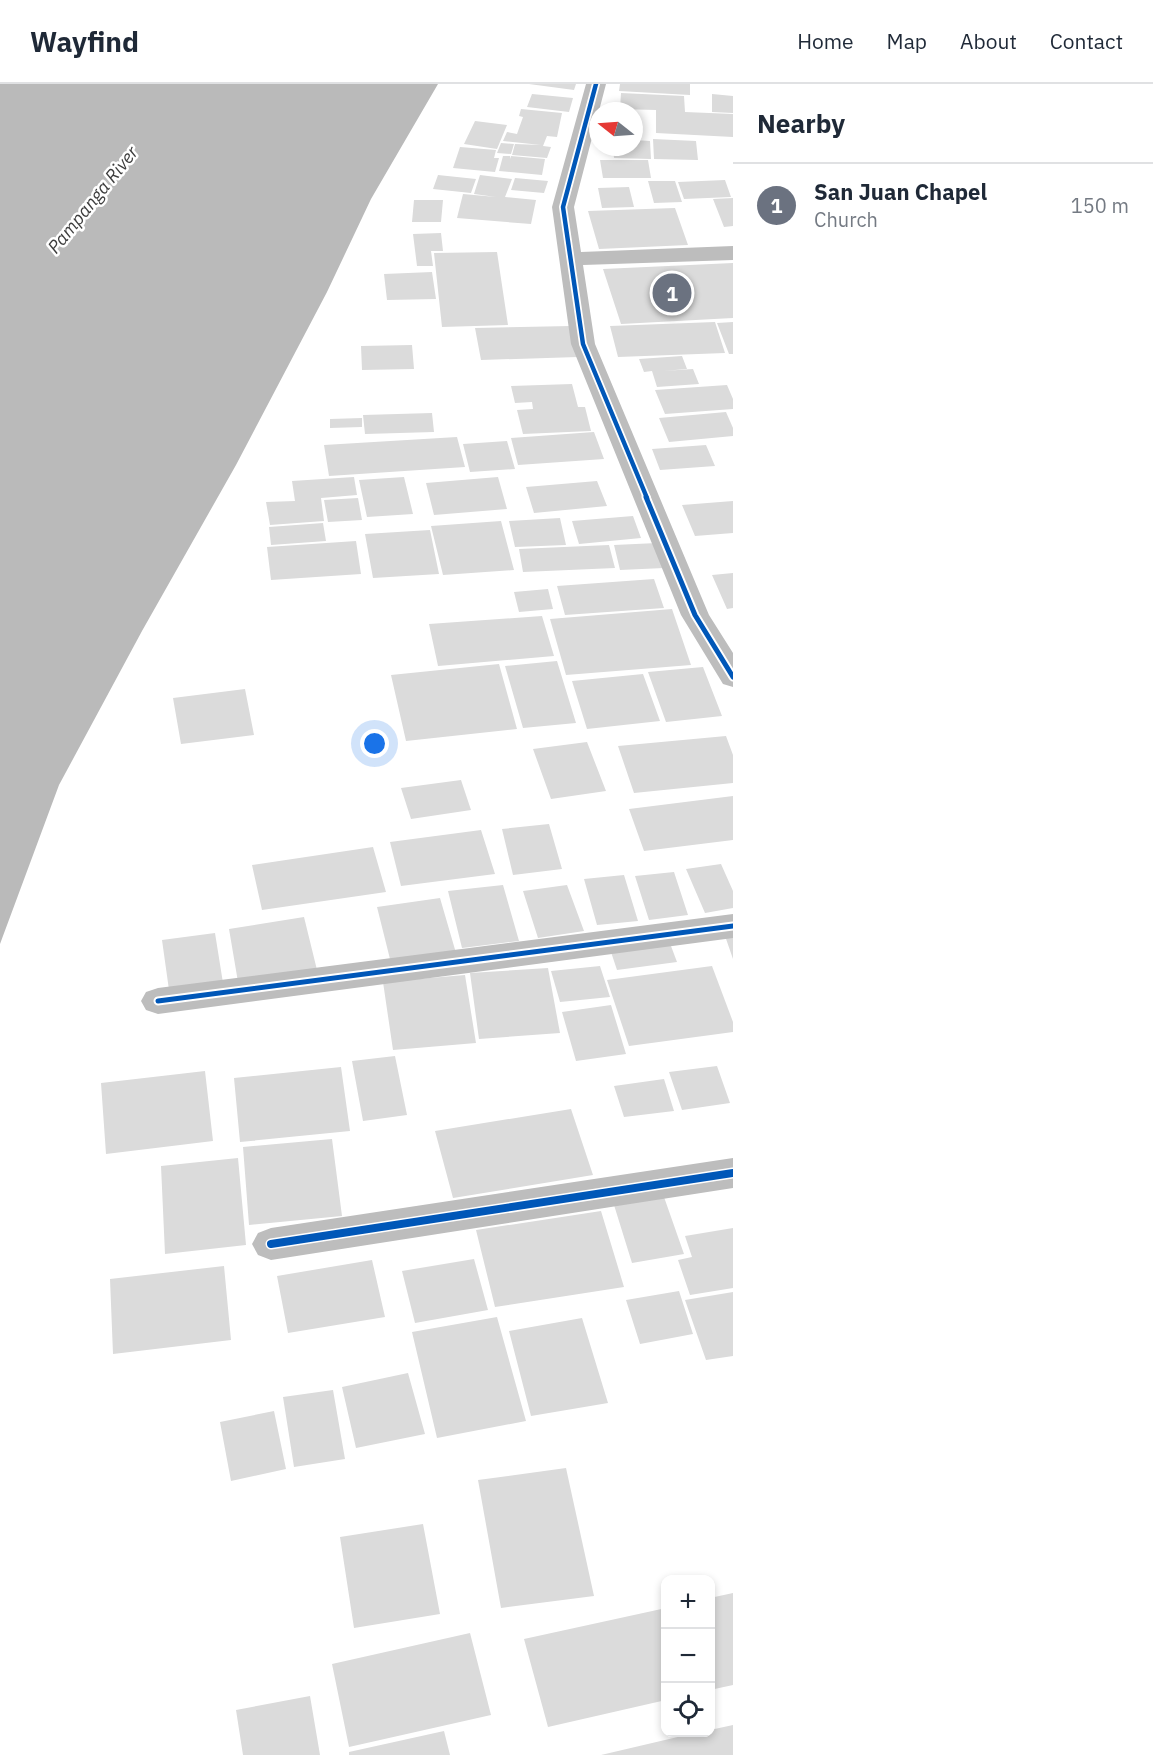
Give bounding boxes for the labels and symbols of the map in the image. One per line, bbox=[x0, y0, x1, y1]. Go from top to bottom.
north arrow bbox=[589, 102, 643, 156]
water label: Pampanga River bbox=[42, 141, 143, 258]
pin: 1 bbox=[652, 270, 692, 316]
your location bbox=[360, 729, 389, 758]

